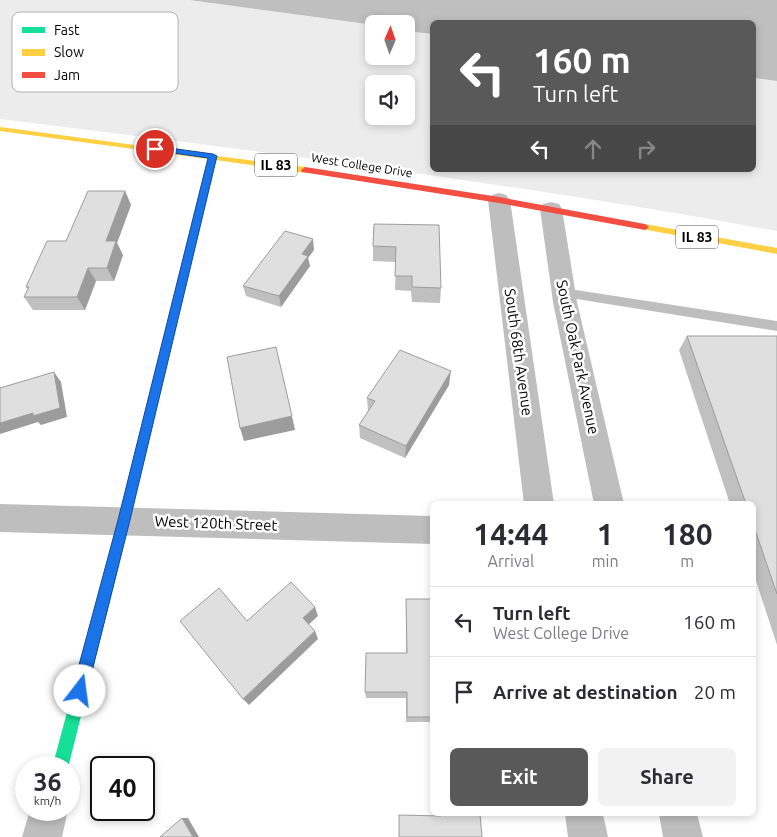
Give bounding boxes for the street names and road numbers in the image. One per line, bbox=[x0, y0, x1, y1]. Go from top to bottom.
street label: West College Drive bbox=[311, 151, 413, 179]
road number: IL 83 bbox=[255, 154, 297, 176]
road number: IL 83 bbox=[676, 226, 718, 248]
street label: South Oak Park Avenue bbox=[553, 278, 603, 436]
street label: South 68th Avenue bbox=[502, 287, 536, 417]
street label: West 120th Street bbox=[154, 512, 278, 534]

